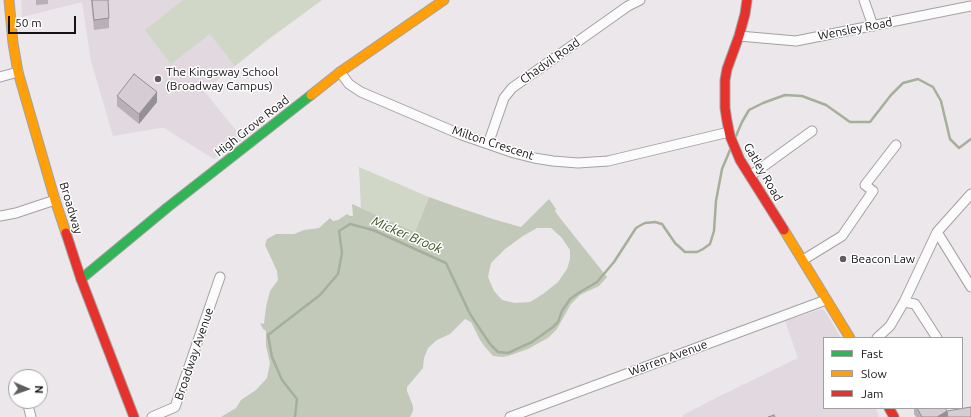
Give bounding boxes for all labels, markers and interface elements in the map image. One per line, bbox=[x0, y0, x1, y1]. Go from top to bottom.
scale bar bbox=[10, 8, 78, 34]
street label: Wensley Road bbox=[817, 15, 893, 43]
text: 50 m bbox=[15, 16, 42, 29]
street label: Chadvil Road bbox=[517, 35, 583, 87]
place label: The Kingsway School (Broadway Campus) bbox=[166, 65, 278, 93]
marker: The Kingsway School (Broadway Campus) bbox=[153, 74, 163, 84]
street label: High Grove Road bbox=[212, 93, 292, 159]
street label: Milton Crescent bbox=[450, 123, 536, 163]
street label: Gatley Road bbox=[741, 140, 785, 204]
street label: Broadway bbox=[56, 180, 86, 236]
water label: Micker Brook bbox=[369, 213, 445, 257]
place label: Beacon Law bbox=[851, 252, 915, 266]
marker: Beacon Law bbox=[838, 254, 848, 264]
street label: Broadway Avenue bbox=[171, 306, 217, 402]
street label: Warren Avenue bbox=[627, 337, 709, 379]
legend bbox=[823, 337, 963, 409]
text: Fast bbox=[861, 347, 883, 360]
text: Slow bbox=[861, 367, 887, 380]
north arrow bbox=[8, 369, 48, 409]
text: N bbox=[33, 385, 45, 394]
text: Jam bbox=[861, 387, 883, 400]

